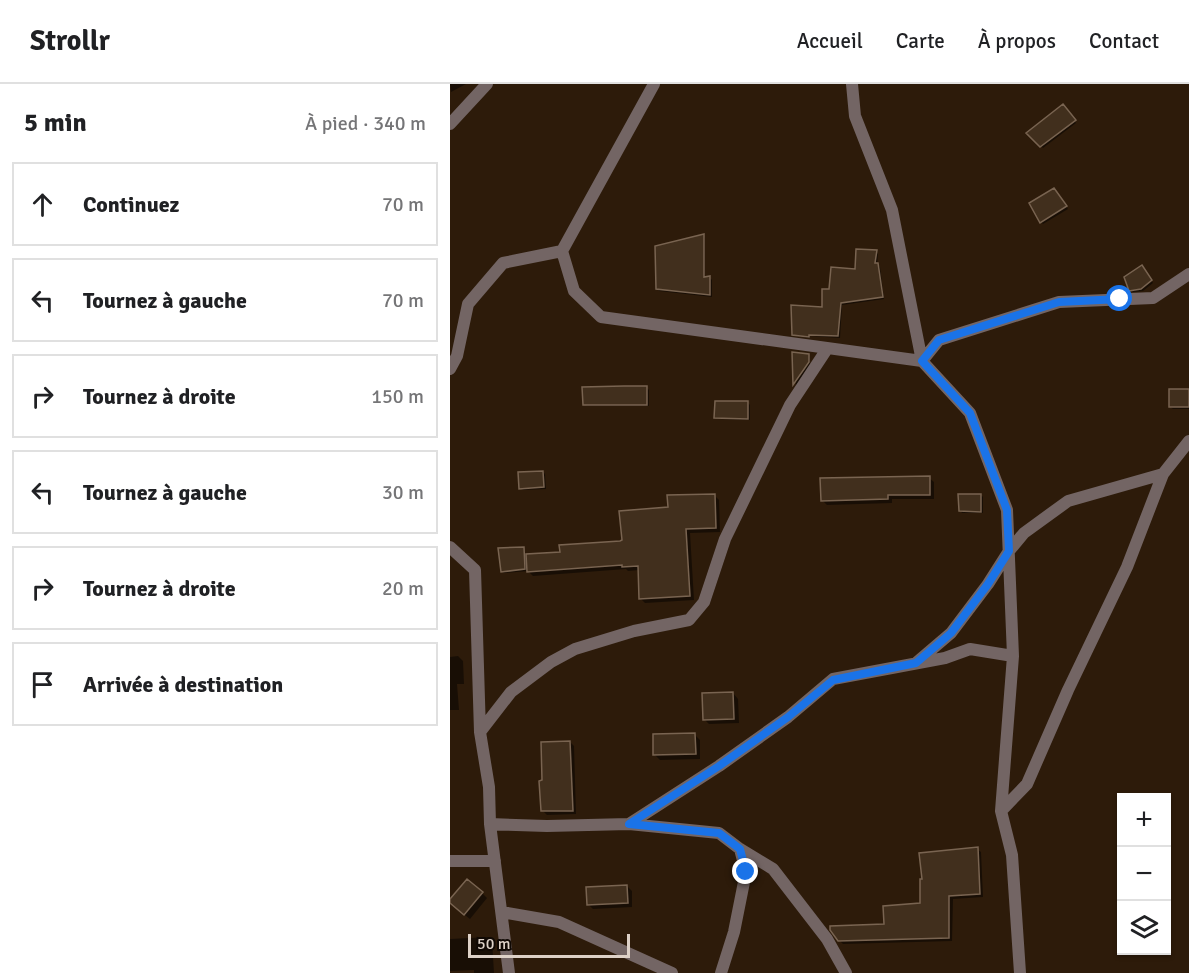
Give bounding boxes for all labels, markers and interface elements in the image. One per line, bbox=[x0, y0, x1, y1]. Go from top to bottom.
text: Strollr bbox=[30, 24, 110, 58]
text: Accueil bbox=[797, 28, 863, 54]
text: Carte bbox=[896, 28, 945, 54]
text: À propos bbox=[978, 28, 1056, 54]
text: Contact bbox=[1089, 28, 1159, 54]
text: 5 min bbox=[24, 107, 87, 139]
text: À pied · 340 m bbox=[305, 111, 426, 136]
icon: ahead bbox=[26, 188, 59, 221]
text: Continuez bbox=[83, 191, 179, 218]
text: 70 m bbox=[382, 192, 424, 217]
icon: left bbox=[26, 284, 59, 317]
route start bbox=[1106, 285, 1132, 311]
text: Tournez à gauche bbox=[83, 287, 247, 314]
text: 70 m bbox=[382, 288, 424, 313]
icon: right bbox=[26, 380, 59, 413]
text: Tournez à droite bbox=[83, 383, 236, 410]
text: 150 m bbox=[371, 384, 424, 409]
icon: left bbox=[26, 476, 59, 509]
text: Tournez à gauche bbox=[83, 479, 247, 506]
text: 30 m bbox=[382, 480, 424, 505]
icon: right bbox=[26, 572, 59, 605]
text: Tournez à droite bbox=[83, 575, 236, 602]
text: 20 m bbox=[382, 576, 424, 601]
icon: arrive bbox=[26, 668, 59, 701]
text: Arrivée à destination bbox=[83, 671, 283, 698]
map controls bbox=[1117, 793, 1171, 955]
button: + bbox=[1117, 793, 1171, 847]
button: − bbox=[1117, 847, 1171, 901]
route end bbox=[732, 858, 758, 884]
button: layers bbox=[1117, 901, 1171, 955]
scale bar bbox=[468, 931, 630, 958]
text: 50 m bbox=[477, 934, 511, 954]

